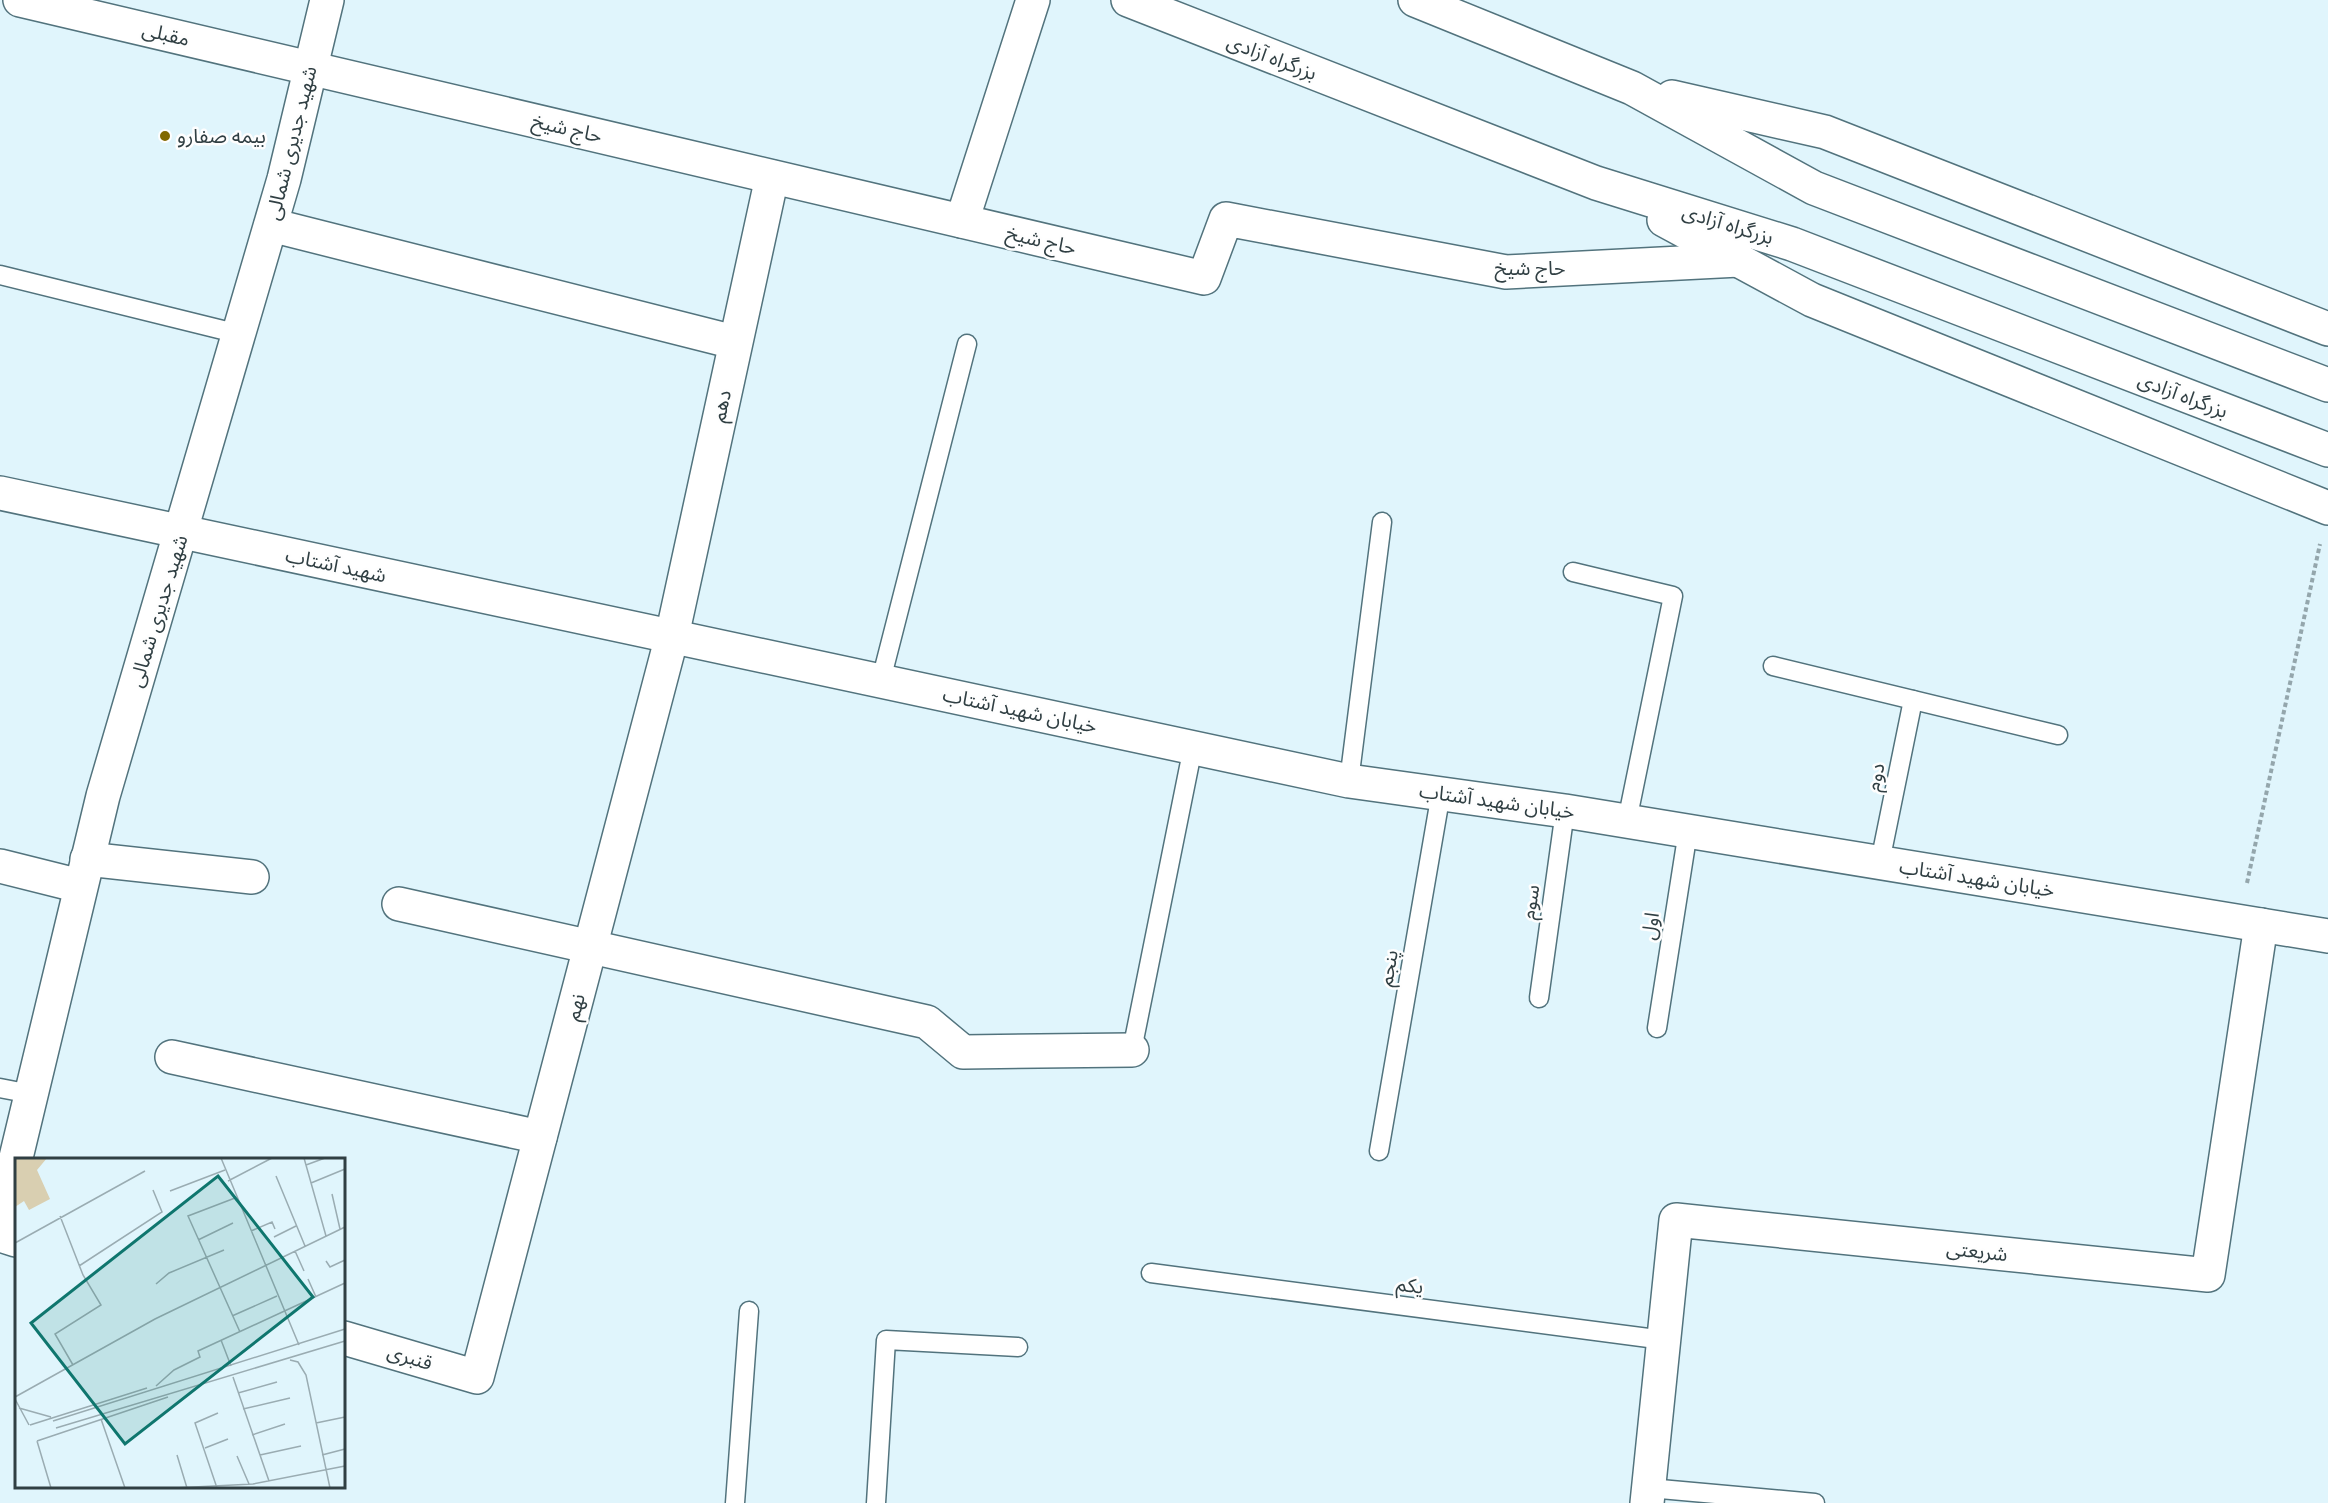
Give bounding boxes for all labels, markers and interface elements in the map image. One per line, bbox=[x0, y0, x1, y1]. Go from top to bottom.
street label: مقبلی bbox=[140, 17, 192, 51]
street label: بزرگراه آزادی bbox=[1224, 29, 1320, 85]
street label: شهید جدیری شمالی bbox=[260, 64, 322, 222]
street label: حاج شیخ bbox=[529, 108, 604, 151]
place label: بیمه صفارو bbox=[177, 124, 266, 148]
marker: بیمه صفارو bbox=[158, 129, 172, 143]
street label: بزرگراه آزادی bbox=[1679, 199, 1777, 249]
street label: حاج شیخ bbox=[1003, 220, 1078, 263]
street label: حاج شیخ bbox=[1494, 256, 1566, 283]
street label: بزرگراه آزادی bbox=[2135, 367, 2231, 423]
street label: دهم bbox=[706, 388, 739, 425]
street label: شهید جدیری شمالی bbox=[123, 532, 193, 690]
street label: شهید آشتاب bbox=[284, 543, 388, 587]
street label: خیابان شهید آشتاب bbox=[941, 682, 1099, 738]
street label: دوم bbox=[1860, 761, 1893, 794]
street label: خیابان شهید آشتاب bbox=[1418, 778, 1576, 824]
street label: خیابان شهید آشتاب bbox=[1898, 854, 2056, 902]
street label: سوم bbox=[1516, 883, 1547, 921]
street label: اول bbox=[1636, 910, 1664, 942]
street label: پنجم bbox=[1373, 948, 1406, 989]
street label: نهم bbox=[560, 991, 593, 1024]
inset map bbox=[15, 1158, 345, 1488]
street label: شریعتی bbox=[1945, 1236, 2009, 1266]
street label: یکم bbox=[1395, 1271, 1425, 1302]
street label: قنبری bbox=[385, 1339, 435, 1375]

